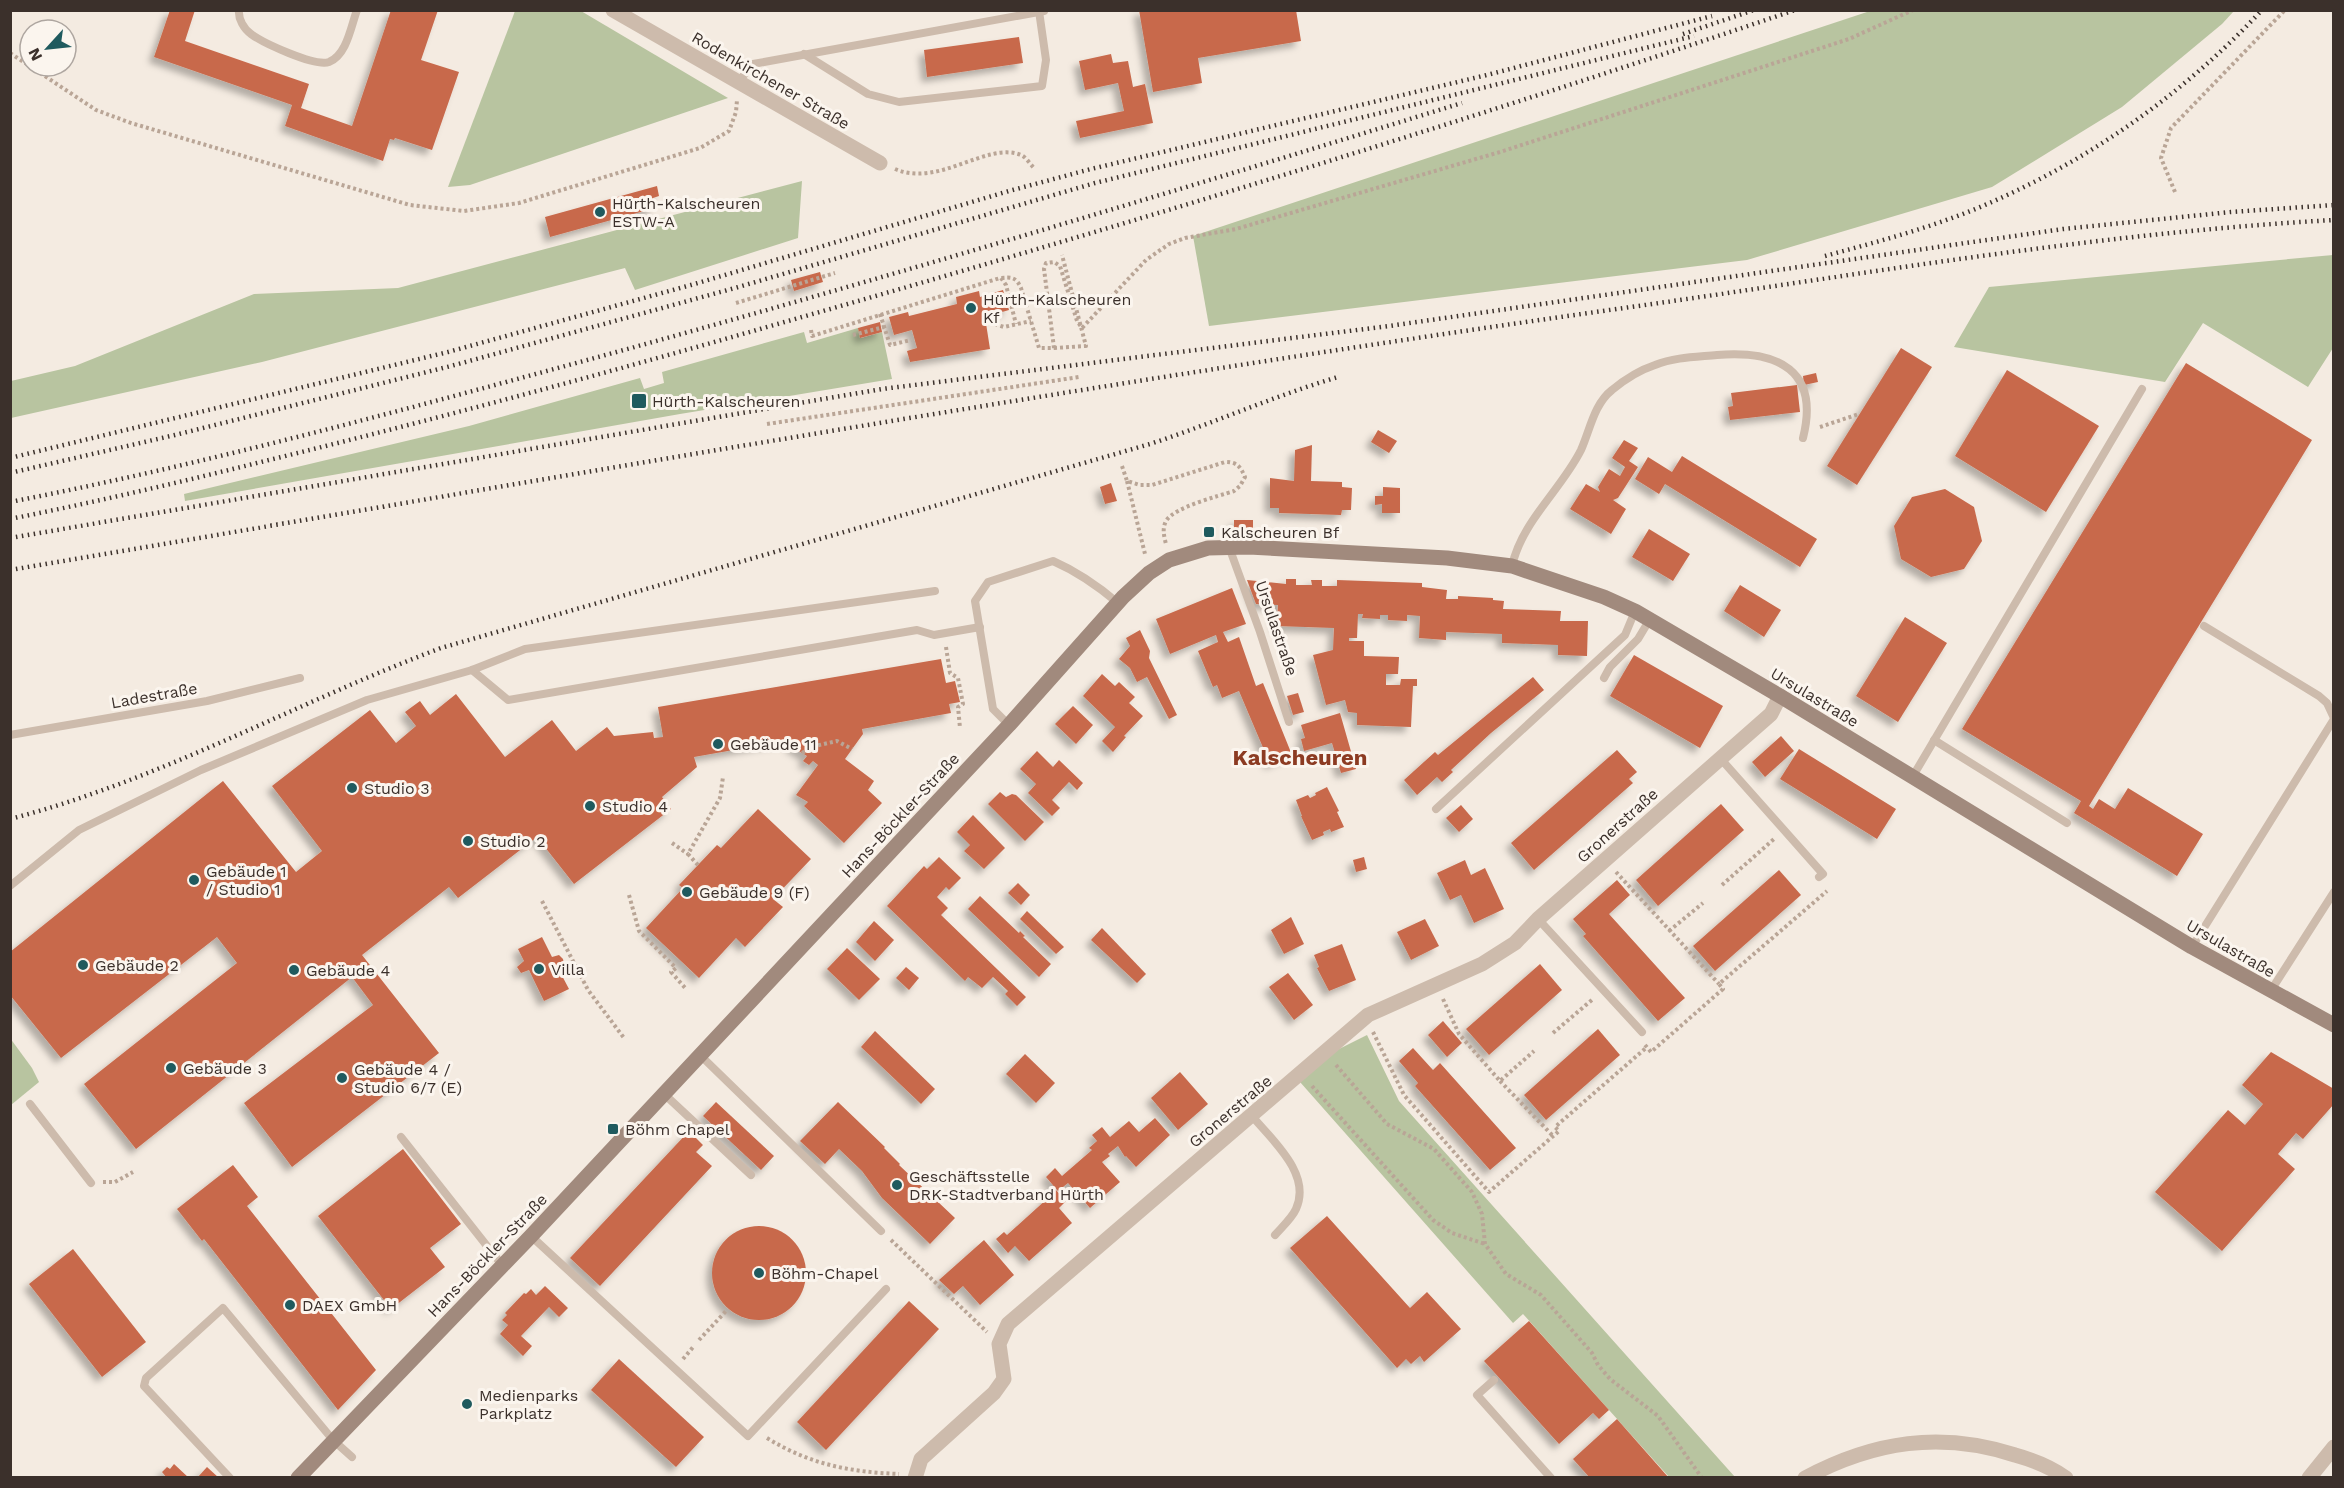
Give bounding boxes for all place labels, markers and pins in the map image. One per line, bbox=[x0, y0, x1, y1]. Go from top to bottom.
place label: Hürth-Kalscheuren ESTW-A bbox=[612, 194, 760, 231]
marker: Hürth-Kalscheuren ESTW-A bbox=[593, 205, 607, 219]
place label: Hürth-Kalscheuren Kf bbox=[983, 290, 1131, 327]
marker: Hürth-Kalscheuren Kf bbox=[964, 301, 978, 315]
marker: Hürth-Kalscheuren bbox=[630, 392, 648, 410]
place label: Hürth-Kalscheuren bbox=[652, 392, 800, 411]
place label: Kalscheuren Bf bbox=[1221, 523, 1340, 542]
marker: Kalscheuren Bf bbox=[1202, 525, 1216, 539]
place label: Gebäude 11 bbox=[730, 735, 817, 754]
marker: Gebäude 11 bbox=[711, 737, 725, 751]
place label: Studio 3 bbox=[364, 779, 430, 798]
marker: Studio 3 bbox=[345, 781, 359, 795]
place label: Studio 4 bbox=[602, 797, 668, 816]
marker: Studio 4 bbox=[583, 799, 597, 813]
place label: Studio 2 bbox=[480, 832, 546, 851]
marker: Studio 2 bbox=[461, 834, 475, 848]
place label: Gebäude 1 / Studio 1 bbox=[206, 862, 286, 899]
marker: Gebäude 1 / Studio 1 bbox=[187, 873, 201, 887]
place label: Gebäude 9 (F) bbox=[699, 883, 810, 902]
marker: Gebäude 9 (F) bbox=[680, 885, 694, 899]
place label: Gebäude 2 bbox=[95, 956, 179, 975]
marker: Gebäude 2 bbox=[76, 958, 90, 972]
place label: Villa bbox=[551, 960, 584, 979]
place label: Gebäude 4 bbox=[306, 961, 390, 980]
marker: Villa bbox=[532, 962, 546, 976]
marker: Gebäude 4 bbox=[287, 963, 301, 977]
place label: Gebäude 3 bbox=[183, 1059, 267, 1078]
place label: Gebäude 4 / Studio 6/7 (E) bbox=[354, 1060, 462, 1097]
marker: Gebäude 3 bbox=[164, 1061, 178, 1075]
marker: Gebäude 4 / Studio 6/7 (E) bbox=[335, 1071, 349, 1085]
place label: Böhm Chapel bbox=[625, 1120, 730, 1139]
marker: Böhm Chapel bbox=[606, 1122, 620, 1136]
place label: Geschäftsstelle DRK-Stadtverband Hürth bbox=[909, 1167, 1104, 1204]
marker: Geschäftsstelle DRK-Stadtverband Hürth bbox=[890, 1178, 904, 1192]
place label: Böhm-Chapel bbox=[771, 1264, 879, 1283]
marker: Böhm-Chapel bbox=[752, 1266, 766, 1280]
place label: DAEX GmbH bbox=[302, 1296, 397, 1315]
marker: DAEX GmbH bbox=[283, 1298, 297, 1312]
place label: Medienparks Parkplatz bbox=[479, 1386, 578, 1423]
marker: Medienparks Parkplatz bbox=[460, 1397, 474, 1411]

